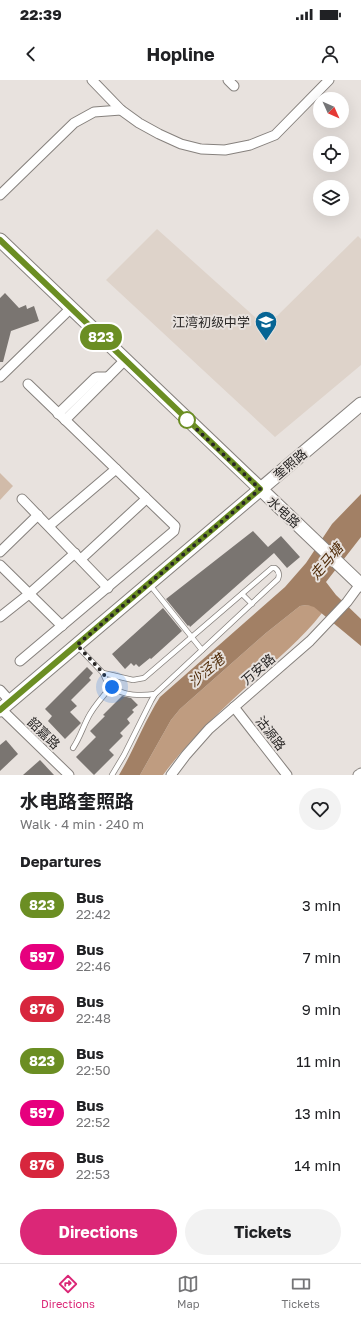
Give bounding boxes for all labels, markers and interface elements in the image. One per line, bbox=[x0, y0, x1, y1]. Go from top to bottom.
text: 22:39 bbox=[20, 5, 62, 23]
icon: back bbox=[20, 43, 42, 65]
text: Hopline bbox=[146, 43, 215, 65]
icon: person bbox=[319, 43, 341, 65]
north arrow bbox=[313, 92, 349, 128]
map controls bbox=[313, 92, 349, 216]
button: locate bbox=[313, 136, 349, 172]
button: layers bbox=[313, 180, 349, 216]
school or university icon: 江湾初级中学 bbox=[253, 309, 279, 342]
place label: 江湾初级中学 bbox=[172, 314, 250, 330]
line badge: 823 bbox=[78, 324, 124, 350]
text: 823 bbox=[88, 328, 114, 345]
unlabelled marker bbox=[178, 411, 196, 429]
street label: 奎照路 bbox=[270, 445, 310, 483]
street label: 水电路 bbox=[264, 493, 304, 531]
water label: 走马塘 bbox=[306, 538, 347, 583]
water label: 沙泾港 bbox=[184, 649, 229, 690]
street label: 万安路 bbox=[238, 650, 278, 688]
your location bbox=[102, 677, 122, 697]
street label: 沽源路 bbox=[253, 713, 289, 753]
street label: 韶嘉路 bbox=[24, 714, 64, 752]
button: heart bbox=[299, 788, 341, 830]
text: 水电路奎照路 bbox=[20, 789, 134, 812]
text: Walk · 4 min · 240 m bbox=[20, 816, 144, 832]
text: Departures bbox=[20, 852, 101, 870]
text: Bus bbox=[76, 888, 104, 906]
text: 823 bbox=[29, 896, 55, 913]
text: 3 min bbox=[302, 896, 341, 914]
text: 22:42 bbox=[76, 906, 110, 922]
text: Bus bbox=[76, 940, 104, 958]
text: 597 bbox=[29, 948, 55, 965]
text: 7 min bbox=[303, 948, 341, 966]
text: 22:46 bbox=[76, 958, 111, 974]
text: Bus bbox=[76, 992, 104, 1010]
text: 876 bbox=[29, 1000, 55, 1017]
text: 9 min bbox=[302, 1000, 341, 1018]
text: 22:48 bbox=[76, 1010, 111, 1026]
text: Bus bbox=[76, 1044, 104, 1062]
text: 823 bbox=[29, 1052, 55, 1069]
text: 11 min bbox=[296, 1052, 341, 1070]
text: 22:50 bbox=[76, 1062, 111, 1078]
text: Bus bbox=[76, 1096, 104, 1114]
text: 597 bbox=[29, 1104, 55, 1121]
text: 13 min bbox=[295, 1104, 341, 1122]
text: 22:52 bbox=[76, 1114, 110, 1130]
text: Bus bbox=[76, 1148, 104, 1166]
text: 876 bbox=[29, 1156, 55, 1173]
text: 14 min bbox=[294, 1156, 341, 1174]
text: 22:53 bbox=[76, 1166, 110, 1182]
button: Directions bbox=[20, 1209, 177, 1255]
button: Tickets bbox=[185, 1209, 341, 1255]
tab: Directions bbox=[41, 1273, 95, 1310]
tab: Map bbox=[177, 1273, 199, 1310]
tab: Tickets bbox=[282, 1273, 320, 1310]

